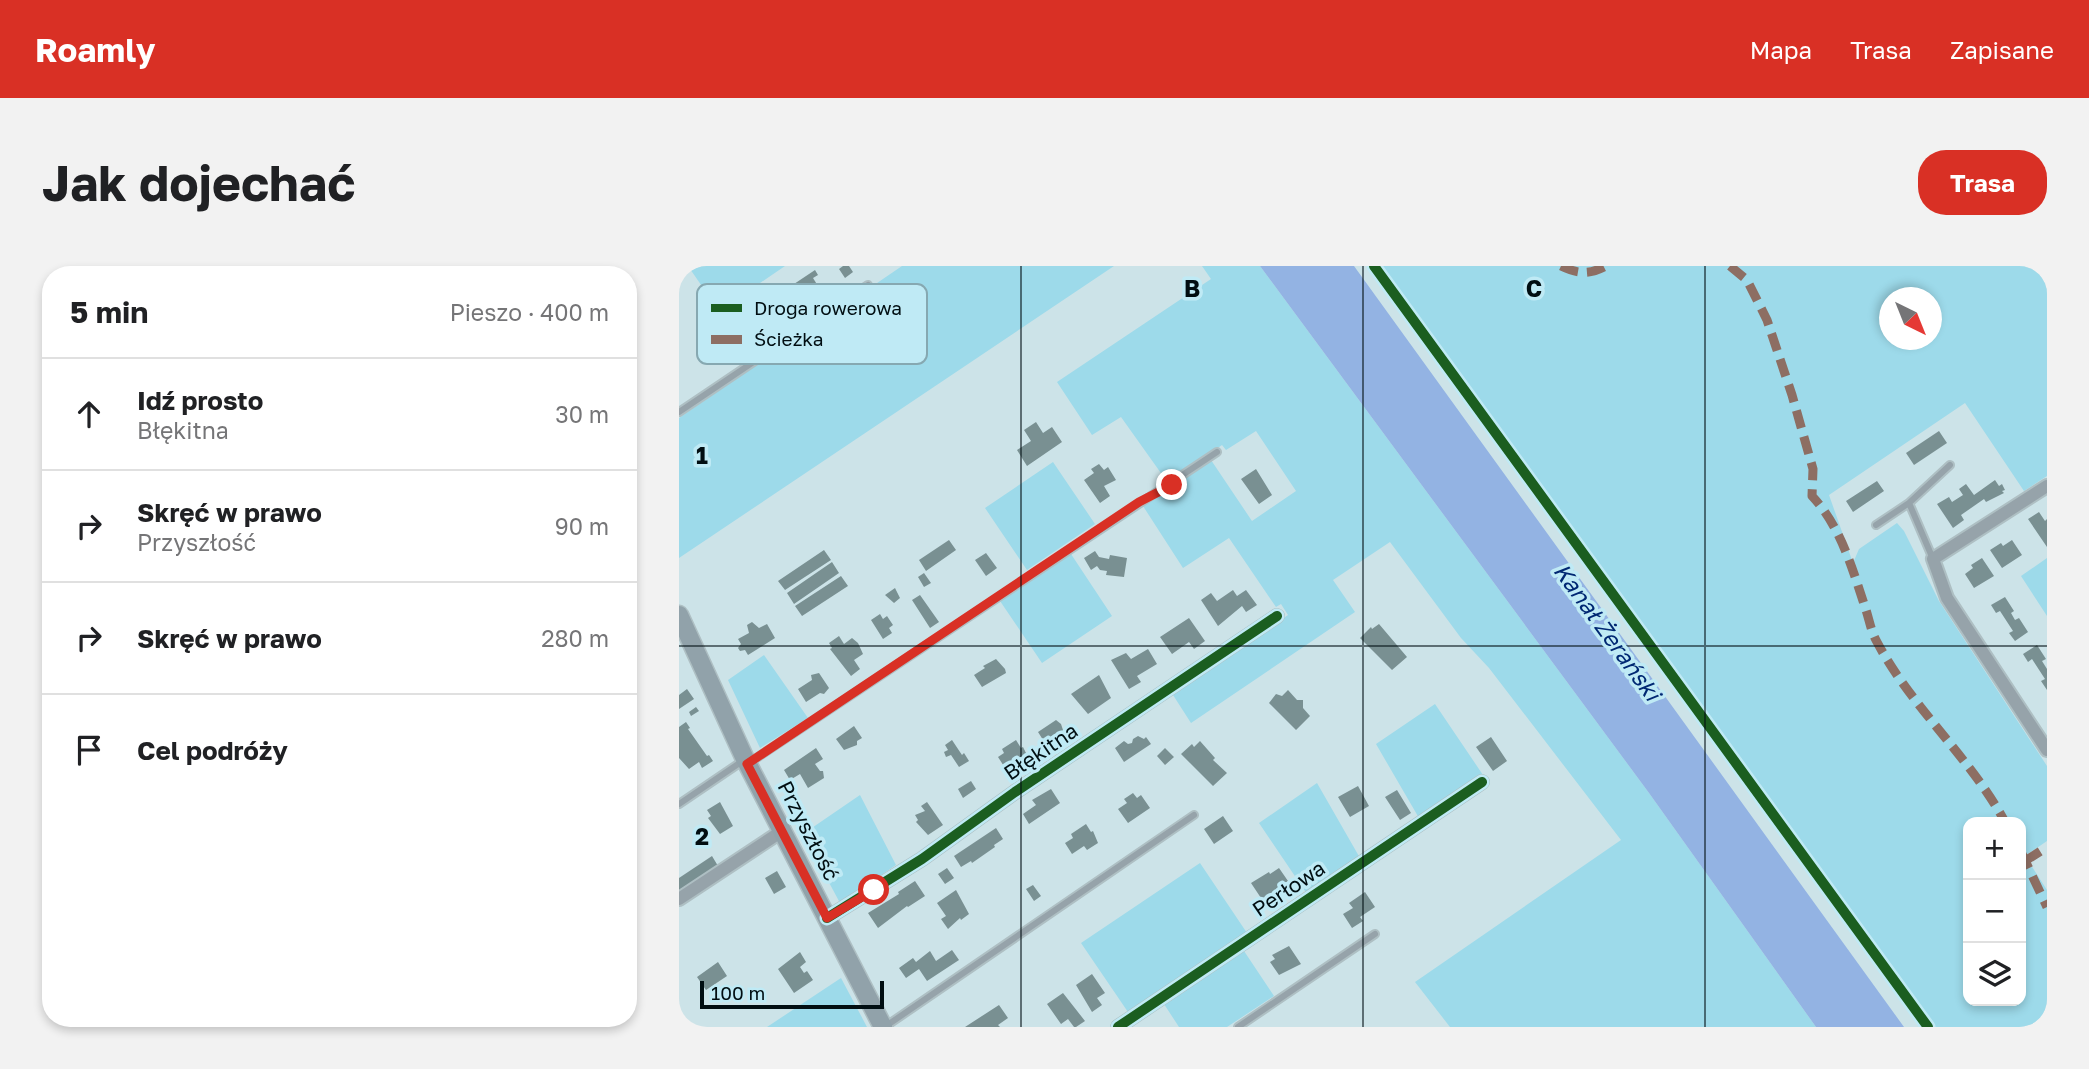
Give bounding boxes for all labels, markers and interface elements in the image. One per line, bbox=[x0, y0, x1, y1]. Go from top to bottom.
text: Roamly bbox=[35, 30, 155, 69]
text: Mapa bbox=[1750, 35, 1812, 64]
text: Trasa bbox=[1850, 35, 1912, 64]
text: Zapisane bbox=[1950, 35, 2054, 64]
button: Trasa bbox=[1918, 150, 2047, 215]
text: Jak dojechać bbox=[42, 153, 355, 212]
text: B bbox=[1184, 274, 1200, 302]
text: C bbox=[1526, 274, 1542, 302]
legend bbox=[697, 284, 927, 364]
north arrow bbox=[1879, 287, 1942, 350]
text: 5 min bbox=[70, 294, 148, 330]
text: Droga rowerowa bbox=[754, 296, 902, 319]
text: Pieszo · 400 m bbox=[450, 298, 609, 326]
text: Ścieżka bbox=[754, 327, 824, 350]
text: Idź prosto bbox=[137, 385, 263, 416]
icon: ahead bbox=[70, 395, 108, 433]
text: 30 m bbox=[555, 400, 609, 428]
text: Błękitna bbox=[137, 416, 229, 444]
text: 1 bbox=[696, 441, 708, 469]
route end bbox=[1156, 469, 1187, 500]
text: Skręć w prawo bbox=[137, 497, 322, 528]
icon: right bbox=[70, 507, 108, 545]
text: 90 m bbox=[555, 512, 609, 540]
text: Przyszłość bbox=[137, 528, 256, 556]
water label: Kanał Żerański bbox=[1549, 557, 1669, 708]
icon: right bbox=[70, 619, 108, 657]
text: Skręć w prawo bbox=[137, 623, 322, 654]
text: 280 m bbox=[541, 624, 609, 652]
street label: Błękitna bbox=[998, 717, 1082, 785]
icon: arrive bbox=[70, 731, 108, 769]
text: Cel podróży bbox=[137, 735, 288, 766]
street label: Przyszłość bbox=[773, 776, 845, 885]
map controls bbox=[1963, 817, 2026, 1006]
button: + bbox=[1963, 817, 2026, 880]
text: 2 bbox=[695, 822, 709, 850]
street label: Perłowa bbox=[1247, 854, 1330, 922]
route start bbox=[858, 874, 889, 905]
button: − bbox=[1963, 880, 2026, 943]
button: layers bbox=[1963, 943, 2026, 1006]
scale bar bbox=[700, 978, 884, 1010]
text: 100 m bbox=[711, 981, 765, 1004]

